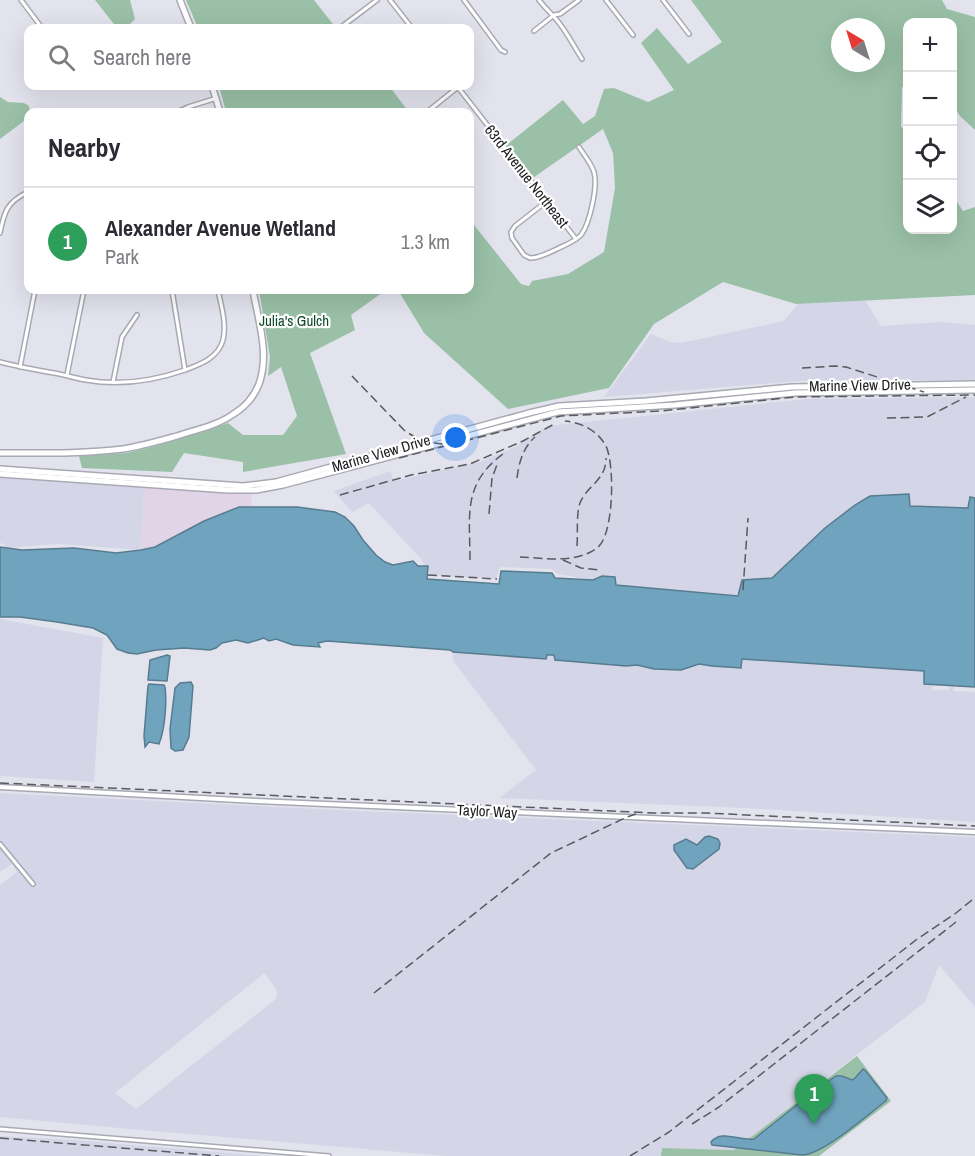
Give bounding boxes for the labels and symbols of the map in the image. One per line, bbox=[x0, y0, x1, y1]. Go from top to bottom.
north arrow bbox=[831, 18, 885, 72]
street label: 63rd Avenue Northeast bbox=[480, 120, 574, 232]
park label: Julia's Gulch bbox=[259, 310, 329, 331]
street label: Marine View Drive bbox=[809, 374, 911, 396]
your location bbox=[441, 423, 470, 452]
street label: Marine View Drive bbox=[329, 429, 433, 477]
street label: Taylor Way bbox=[456, 799, 519, 823]
pin: 1 bbox=[794, 1074, 834, 1124]

